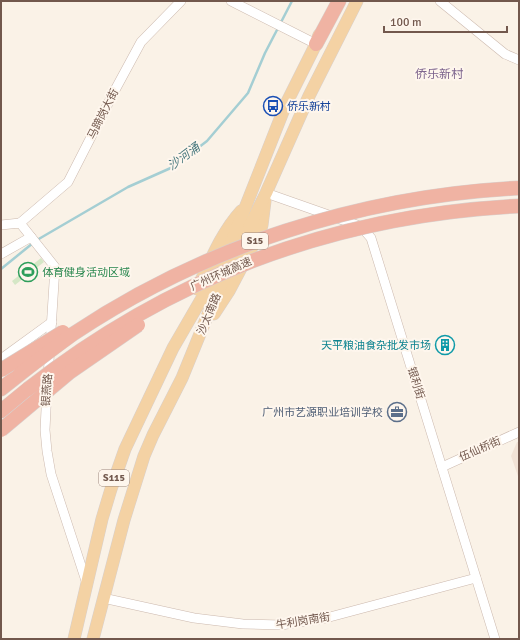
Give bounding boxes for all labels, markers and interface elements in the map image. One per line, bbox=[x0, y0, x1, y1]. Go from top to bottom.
scale bar bbox=[384, 8, 507, 34]
text: 100 m bbox=[390, 15, 422, 30]
district label: 侨乐新村 bbox=[415, 67, 464, 82]
street label: 马蹄岗大街 bbox=[85, 87, 121, 141]
bus stop icon: 侨乐新村 bbox=[262, 95, 284, 117]
place label: 侨乐新村 bbox=[287, 100, 331, 113]
water label: 沙河涌 bbox=[165, 139, 205, 174]
road number: S15 bbox=[242, 233, 268, 249]
street label: 广州环城高速 bbox=[188, 255, 254, 293]
sports icon: 体育健身活动区域 bbox=[17, 261, 39, 283]
place label: 体育健身活动区域 bbox=[42, 266, 130, 279]
street label: 沙太南路 bbox=[194, 291, 224, 337]
building icon: 天平粮油食杂批发市场 bbox=[434, 334, 456, 356]
place label: 天平粮油食杂批发市场 bbox=[321, 339, 431, 352]
street label: 银利街 bbox=[405, 365, 427, 401]
street label: 银燕路 bbox=[39, 373, 55, 407]
office icon: 广州市艺源职业培训学校 bbox=[386, 401, 408, 423]
place label: 广州市艺源职业培训学校 bbox=[262, 406, 383, 419]
street label: 伍仙桥街 bbox=[457, 434, 503, 464]
road number: S115 bbox=[99, 470, 129, 486]
street label: 牛利岗南街 bbox=[275, 610, 331, 632]

